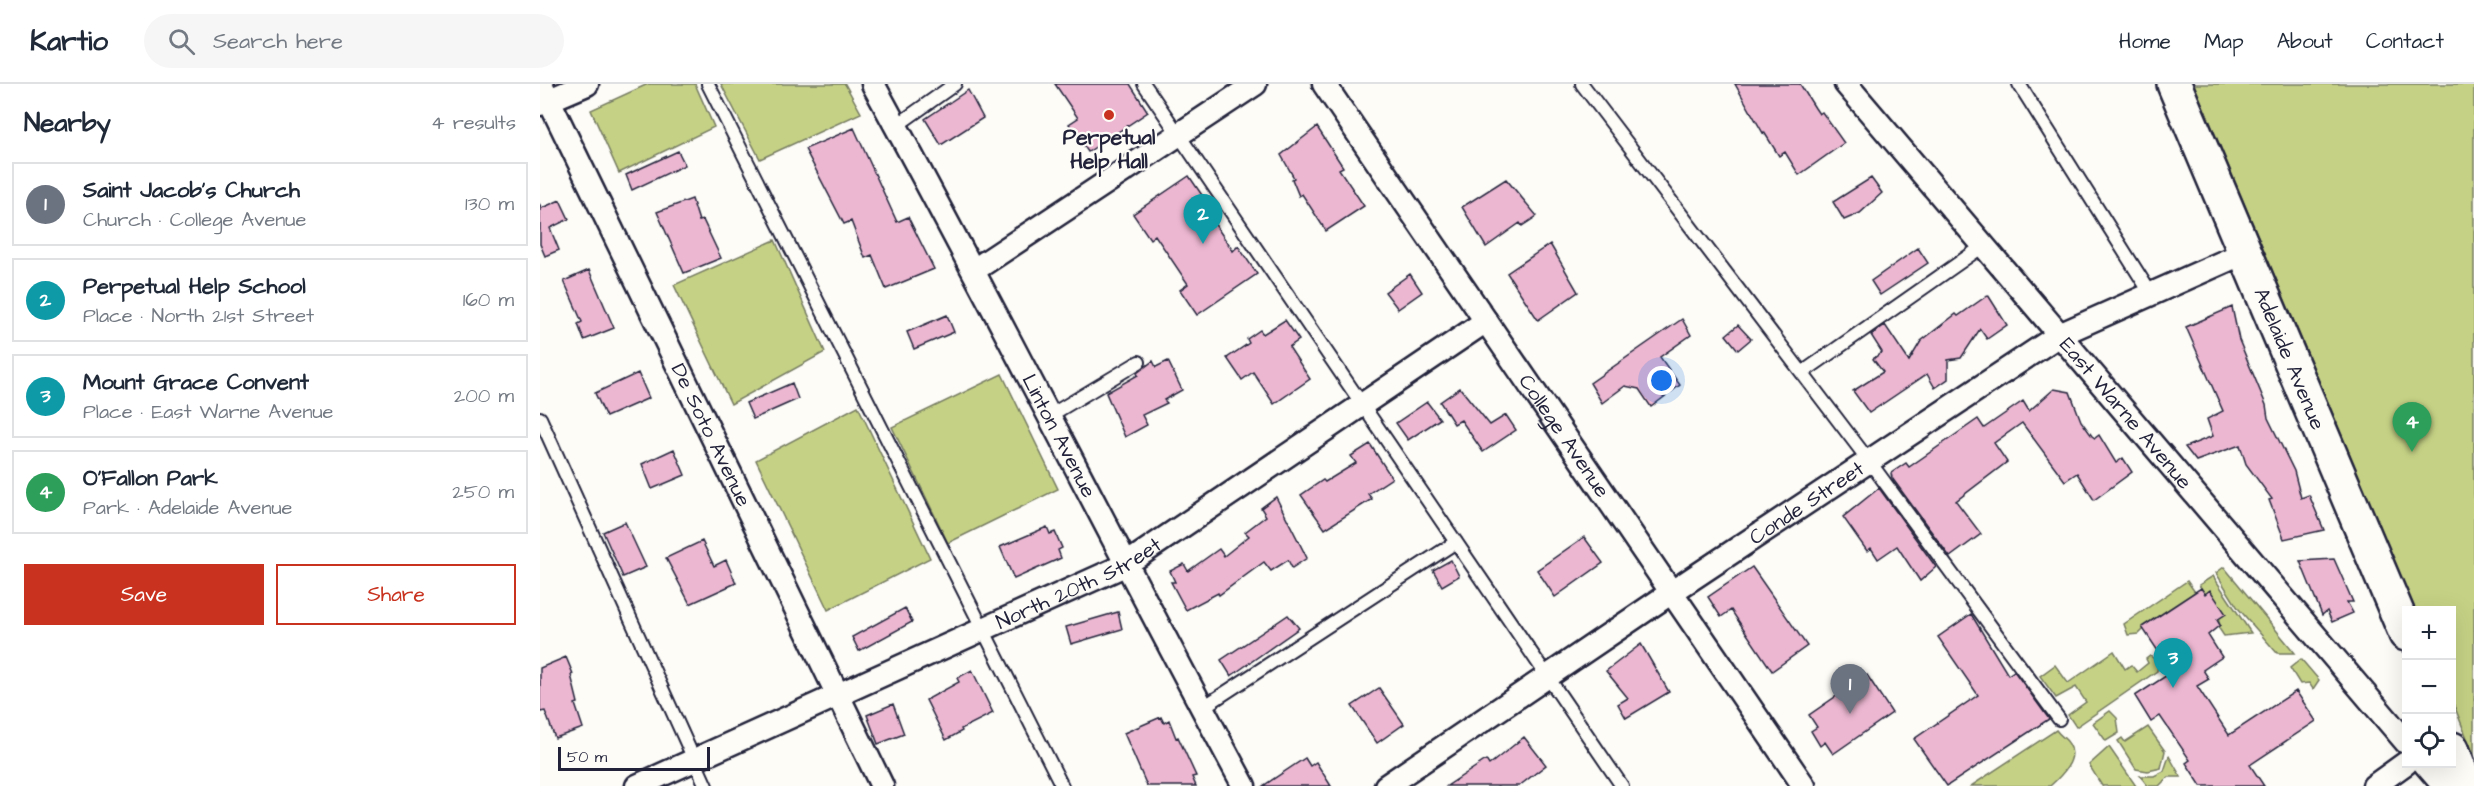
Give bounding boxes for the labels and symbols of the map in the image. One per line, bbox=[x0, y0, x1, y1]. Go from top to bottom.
marker: Perpetual Help Hall bbox=[1102, 108, 1116, 122]
place label: Perpetual Help Hall bbox=[1063, 123, 1156, 177]
pin: 2 bbox=[1184, 194, 1222, 244]
street label: Adelaide Avenue bbox=[2247, 283, 2333, 434]
street label: East Warne Avenue bbox=[2053, 331, 2199, 495]
street label: De Soto Avenue bbox=[664, 358, 758, 511]
your location bbox=[1647, 366, 1676, 395]
street label: College Avenue bbox=[1512, 368, 1617, 503]
street label: Linton Avenue bbox=[1015, 369, 1104, 503]
pin: 4 bbox=[2392, 402, 2432, 452]
street label: Conde Street bbox=[1743, 454, 1870, 551]
street label: North 20th Street bbox=[991, 530, 1167, 636]
pin: 3 bbox=[2154, 638, 2192, 688]
pin: 1 bbox=[1830, 664, 1870, 714]
scale bar bbox=[558, 744, 710, 772]

